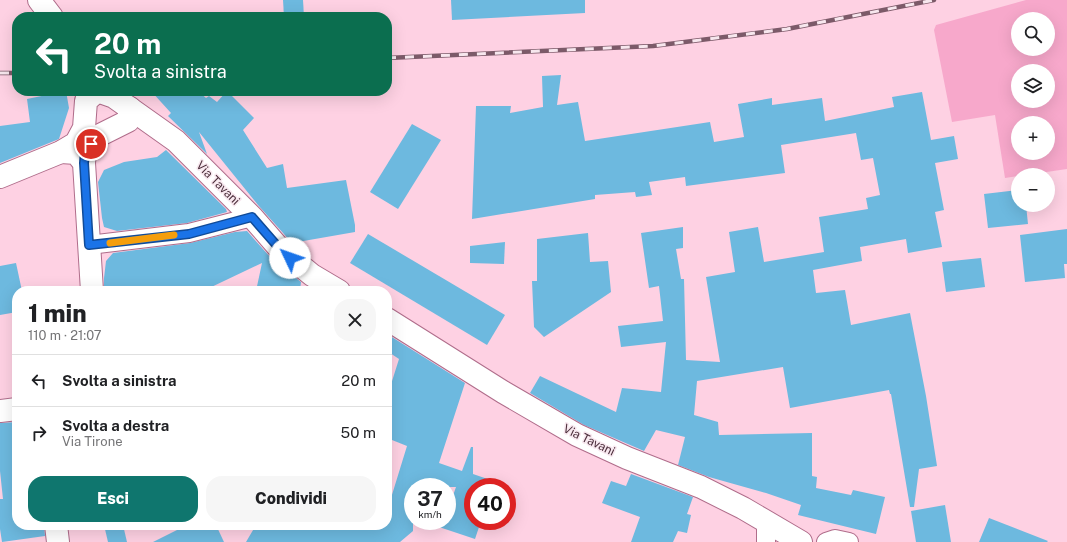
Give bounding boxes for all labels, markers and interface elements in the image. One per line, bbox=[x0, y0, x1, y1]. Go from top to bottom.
map controls bbox=[1011, 12, 1055, 212]
button: search bbox=[1011, 12, 1055, 56]
text: 20 m bbox=[94, 27, 161, 60]
icon: left bbox=[28, 28, 80, 80]
text: Svolta a sinistra bbox=[94, 61, 227, 82]
button: layers bbox=[1011, 64, 1055, 108]
button: + bbox=[1011, 116, 1055, 160]
pin bbox=[74, 127, 108, 161]
icon: arrive bbox=[80, 133, 102, 155]
street label: Via Tavani bbox=[193, 158, 243, 208]
button: − bbox=[1011, 168, 1055, 212]
position arrow bbox=[269, 237, 311, 279]
text: 1 min bbox=[28, 299, 87, 327]
button: close bbox=[334, 299, 376, 341]
text: 110 m · 21:07 bbox=[28, 328, 102, 343]
icon: left bbox=[28, 370, 50, 392]
text: Svolta a sinistra bbox=[62, 372, 176, 389]
text: 20 m bbox=[341, 372, 376, 389]
text: Svolta a destra bbox=[62, 417, 169, 434]
street label: Via Tavani bbox=[561, 421, 617, 459]
icon: right bbox=[28, 422, 50, 444]
text: 50 m bbox=[341, 424, 376, 441]
text: Via Tirone bbox=[62, 434, 123, 449]
button: Esci bbox=[28, 476, 198, 522]
button: Condividi bbox=[206, 476, 376, 522]
speed limit sign: 40 bbox=[464, 478, 516, 530]
text: 37 bbox=[417, 487, 443, 511]
text: km/h bbox=[418, 508, 442, 520]

